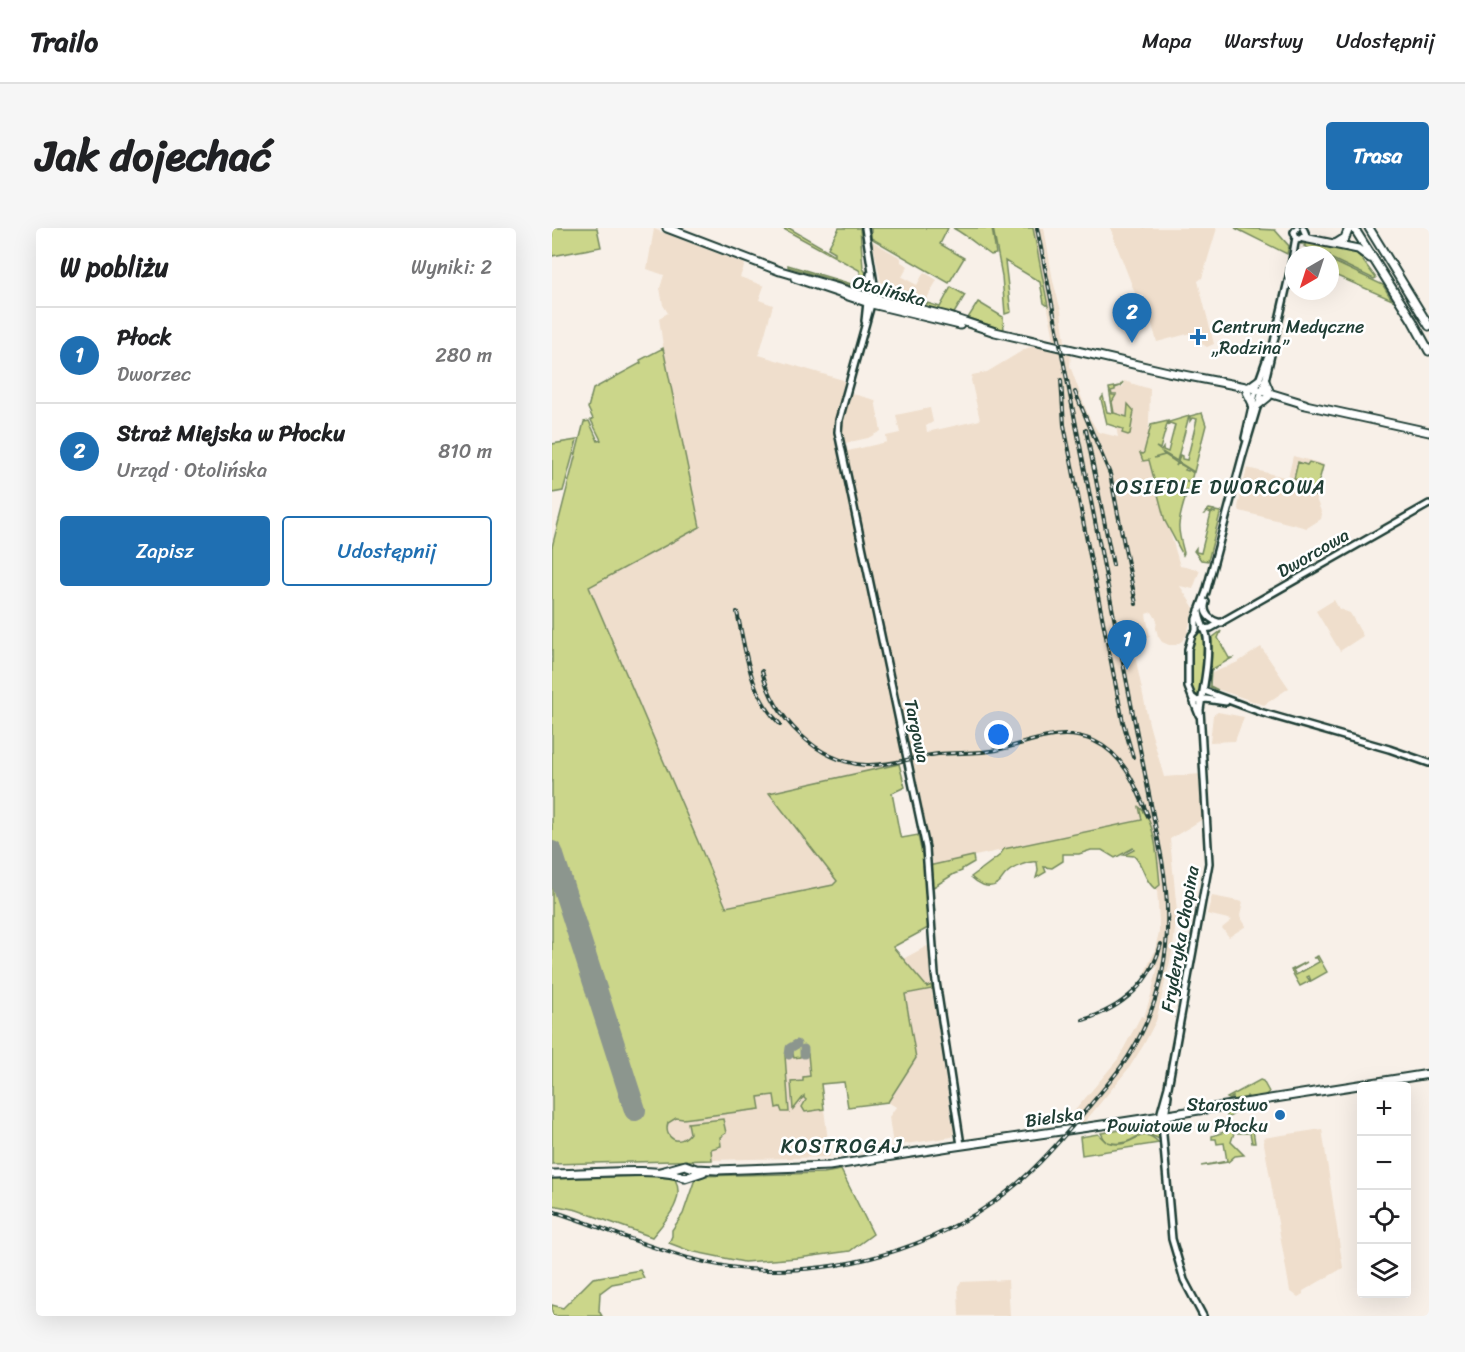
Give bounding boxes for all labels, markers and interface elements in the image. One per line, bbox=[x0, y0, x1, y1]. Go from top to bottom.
text: Trailo bbox=[30, 17, 98, 66]
text: Mapa bbox=[1142, 22, 1191, 60]
text: Warstwy bbox=[1224, 22, 1303, 60]
text: Udostępnij bbox=[1336, 22, 1435, 60]
text: Jak dojechać bbox=[36, 119, 271, 193]
button: Trasa bbox=[1326, 122, 1429, 190]
text: W pobliżu bbox=[60, 244, 169, 290]
north arrow bbox=[1285, 246, 1339, 300]
text: Wyniki: 2 bbox=[411, 250, 492, 285]
street label: Otolińska bbox=[849, 266, 929, 316]
pin: 2 bbox=[1112, 294, 1152, 343]
place label: Centrum Medyczne „Rodzina” bbox=[1211, 311, 1364, 364]
text: Płock bbox=[117, 318, 171, 357]
marker: Centrum Medyczne „Rodzina” bbox=[1189, 328, 1207, 346]
text: 1 bbox=[75, 338, 84, 373]
text: 280 m bbox=[435, 338, 492, 373]
text: Dworzec bbox=[117, 357, 191, 392]
text: Straż Miejska w Płocku bbox=[117, 414, 345, 453]
text: 2 bbox=[74, 434, 85, 469]
text: 810 m bbox=[438, 434, 492, 469]
text: Urząd · Otolińska bbox=[117, 453, 267, 488]
district label: OSIEDLE DWORCOWA bbox=[1116, 470, 1326, 505]
button: Zapisz bbox=[60, 516, 270, 586]
button: Udostępnij bbox=[282, 516, 492, 586]
street label: Dworcowa bbox=[1271, 519, 1355, 587]
pin: 1 bbox=[1108, 620, 1146, 670]
street label: Targowa bbox=[895, 696, 939, 766]
your location bbox=[984, 720, 1013, 749]
street label: Fryderyka Chopina bbox=[1151, 862, 1209, 1015]
map controls bbox=[1357, 1082, 1411, 1298]
button: + bbox=[1357, 1082, 1411, 1136]
place label: Starostwo Powiatowe w Płocku bbox=[1107, 1089, 1268, 1142]
street label: Bielska bbox=[1023, 1097, 1085, 1137]
marker: Starostwo Powiatowe w Płocku bbox=[1273, 1108, 1287, 1122]
district label: KOSTROGAJ bbox=[781, 1129, 903, 1164]
button: − bbox=[1357, 1136, 1411, 1190]
button: locate bbox=[1357, 1190, 1411, 1244]
button: layers bbox=[1357, 1244, 1411, 1298]

